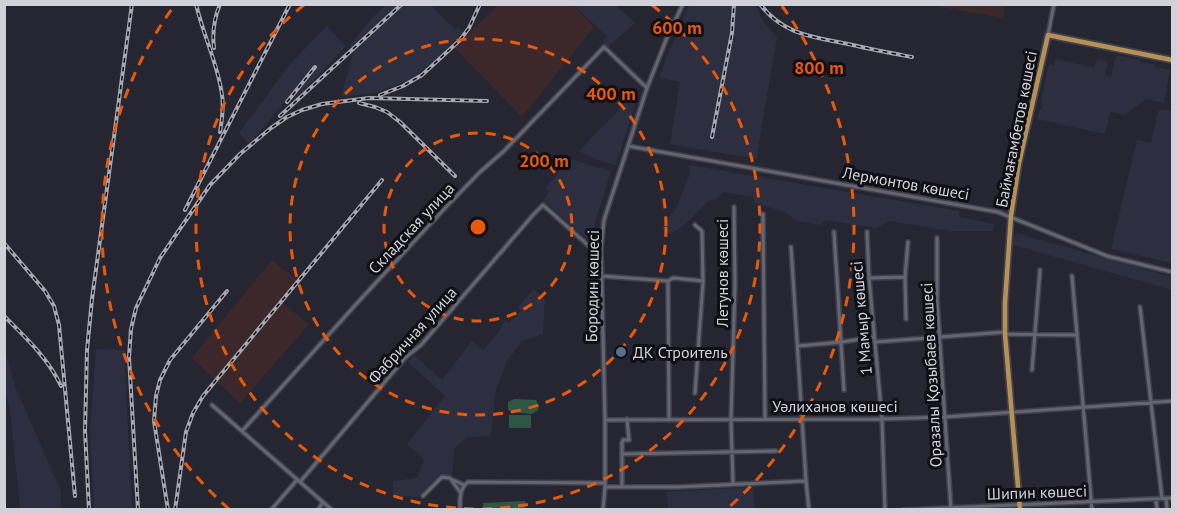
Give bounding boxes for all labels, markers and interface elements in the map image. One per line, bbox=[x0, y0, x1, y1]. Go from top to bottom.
text: 600 m bbox=[652, 16, 702, 39]
street label: Баймағамбетов көшесі bbox=[991, 49, 1041, 209]
text: 800 m bbox=[794, 56, 844, 79]
text: 400 m bbox=[586, 82, 636, 105]
text: 200 m bbox=[519, 149, 569, 172]
street label: Лермонтов көшесі bbox=[840, 162, 971, 204]
street label: Складская улица bbox=[364, 178, 458, 278]
centre of rings bbox=[468, 217, 488, 237]
street label: Летунов көшесі bbox=[712, 219, 732, 328]
street label: Бородин көшесі bbox=[581, 230, 603, 342]
street label: 1 Мамыр көшесі bbox=[846, 260, 876, 376]
street label: Фабричная улица bbox=[363, 282, 461, 388]
street label: Оразалы Қозыбаев көшесі bbox=[916, 282, 946, 468]
place label: ДК Строитель bbox=[633, 342, 728, 362]
marker: ДК Строитель bbox=[614, 345, 628, 359]
street label: Уәлиханов көшесі bbox=[772, 396, 898, 416]
street label: Шипин көшесі bbox=[987, 480, 1087, 504]

